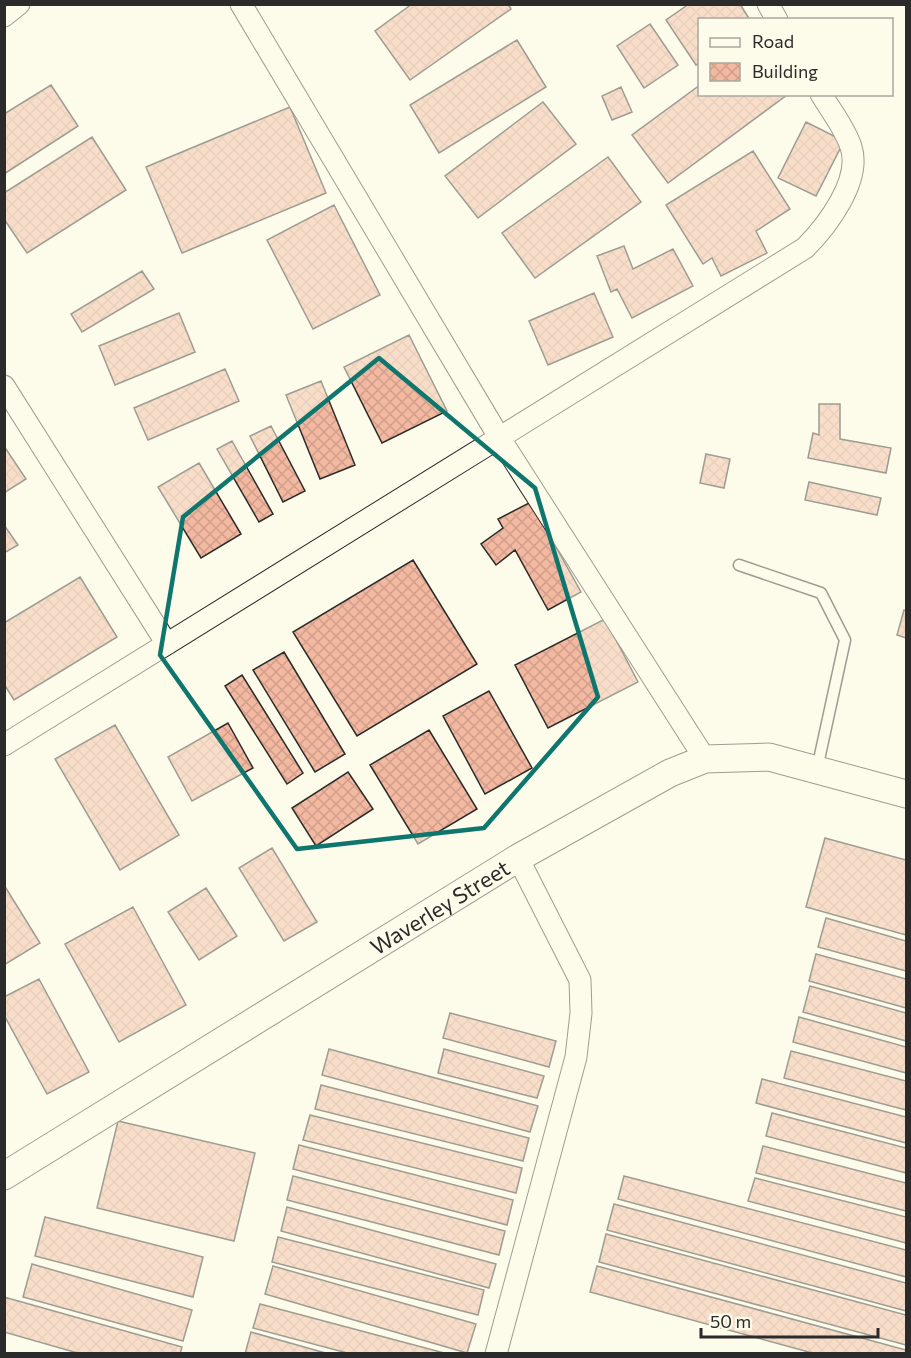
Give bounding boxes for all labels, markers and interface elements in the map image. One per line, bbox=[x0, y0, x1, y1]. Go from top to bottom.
legend bbox=[698, 18, 893, 96]
text: Road bbox=[752, 30, 794, 52]
text: Building bbox=[752, 60, 818, 82]
street label: Waverley Street bbox=[365, 853, 514, 960]
scale bar bbox=[701, 1301, 878, 1339]
text: 50 m bbox=[710, 1310, 751, 1332]

